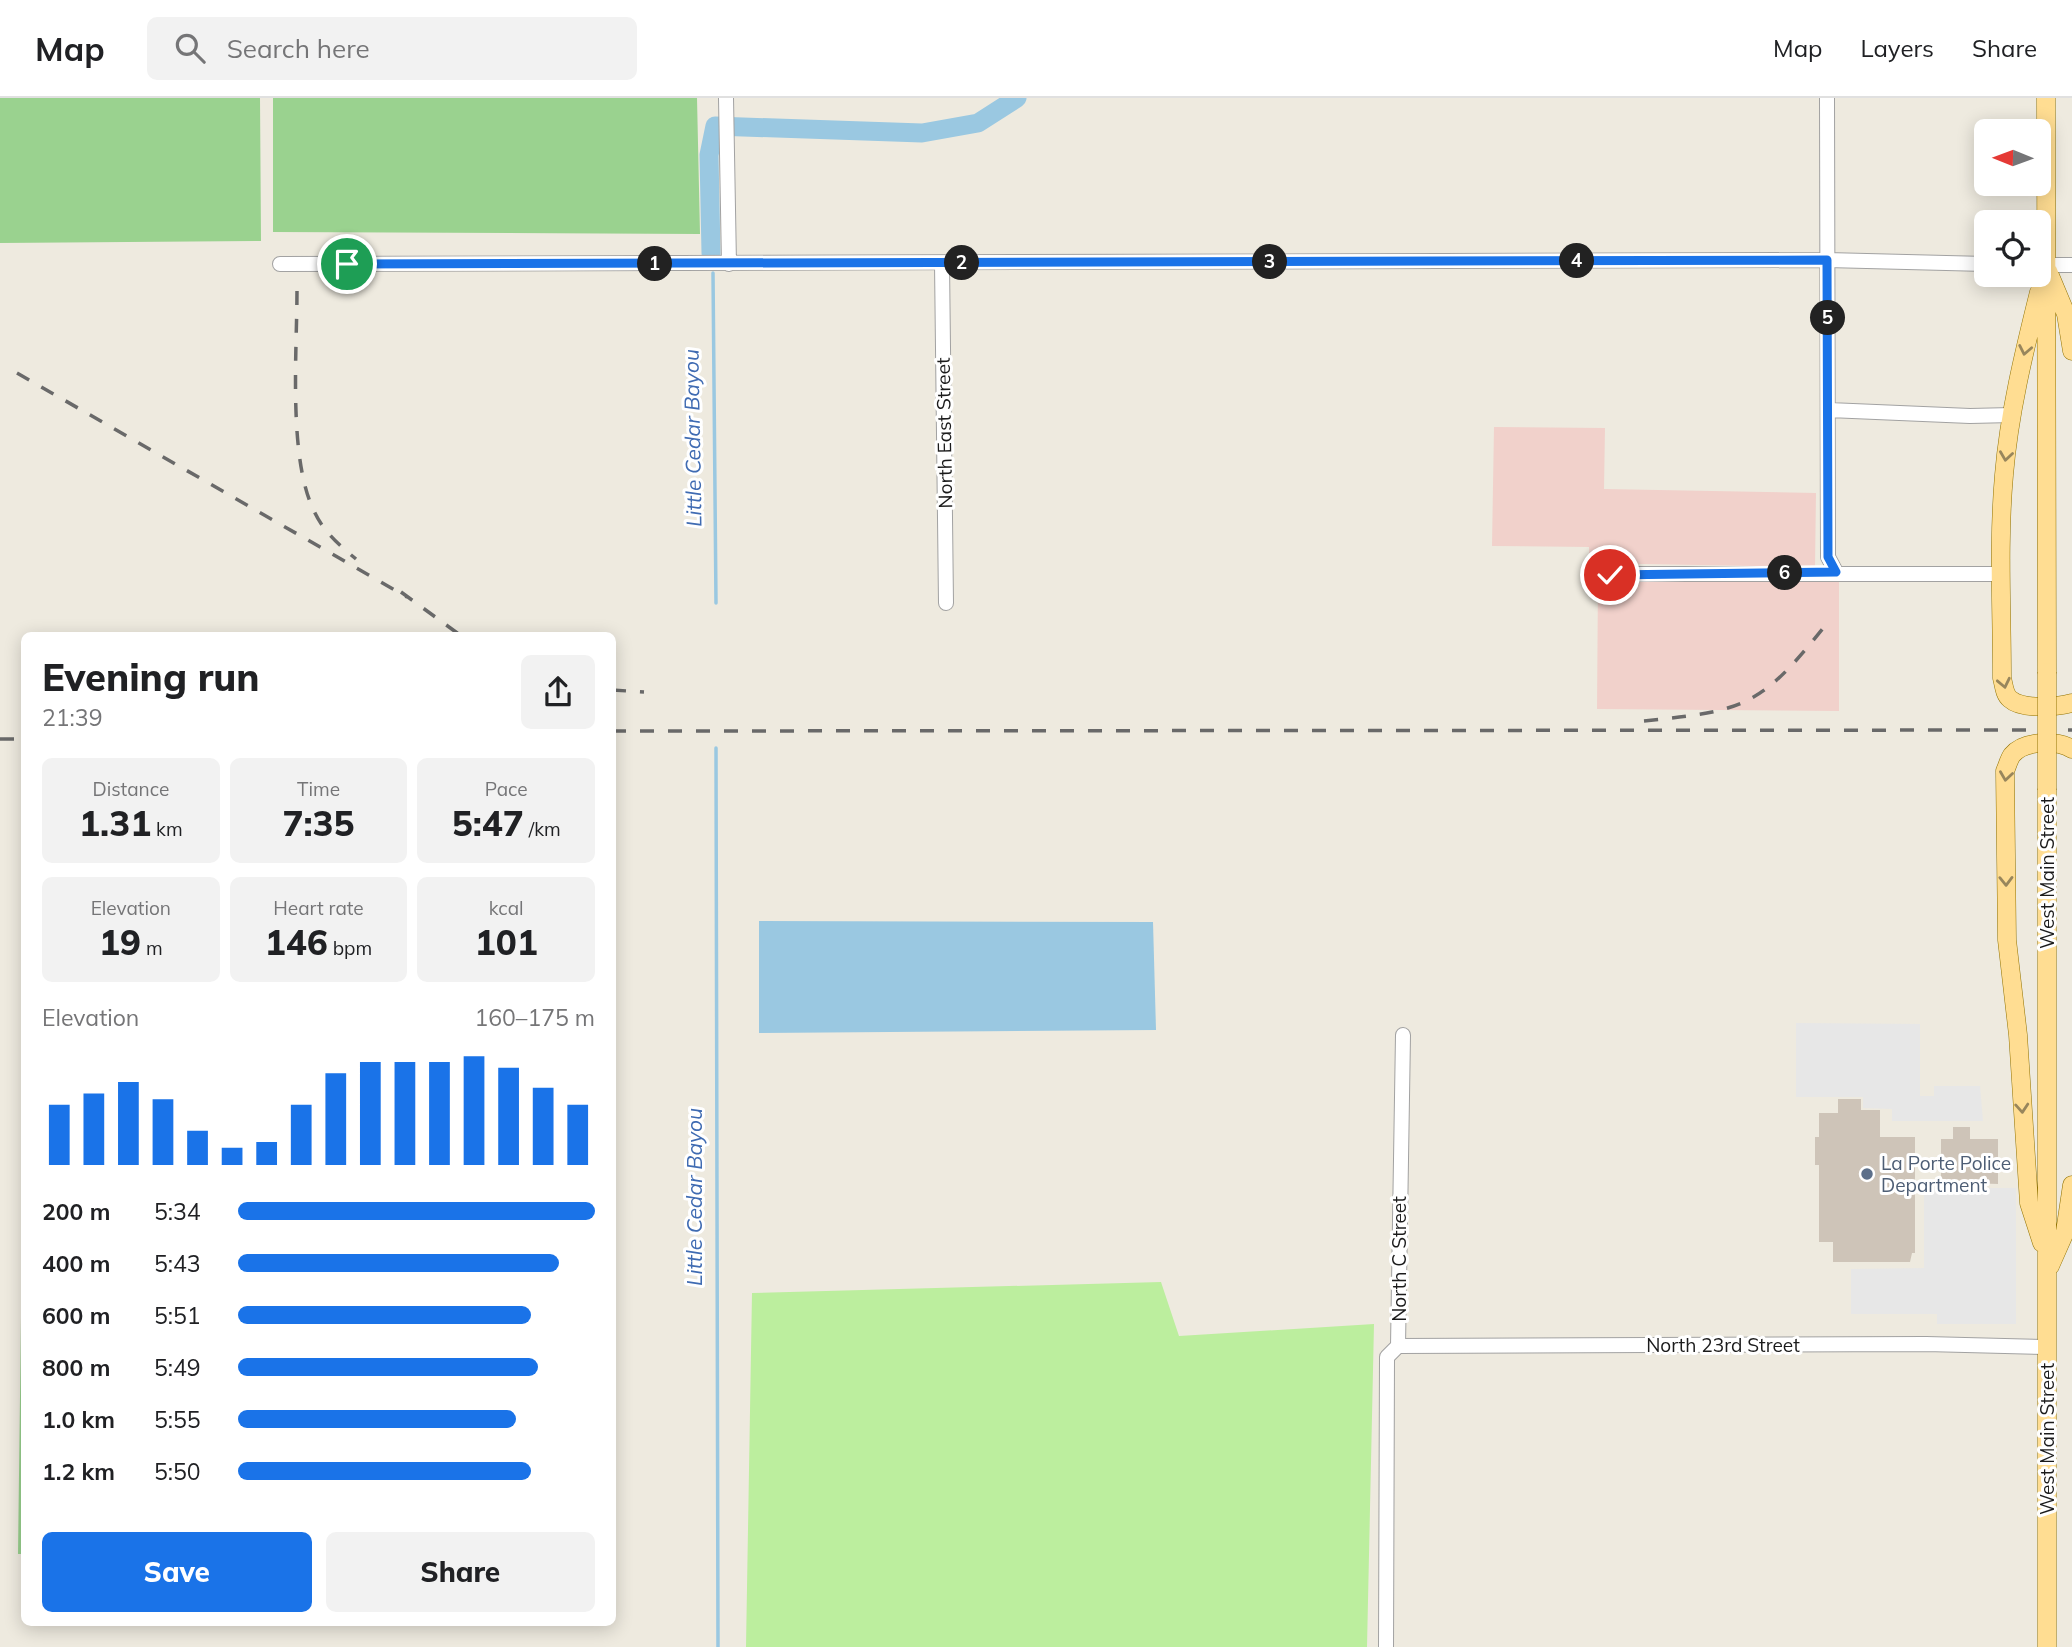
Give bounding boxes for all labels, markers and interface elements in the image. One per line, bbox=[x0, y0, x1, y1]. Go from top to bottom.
search box bbox=[147, 17, 637, 80]
text: Map bbox=[35, 28, 105, 69]
icon: search bbox=[171, 29, 209, 67]
text: Search here bbox=[227, 32, 370, 65]
text: Map bbox=[1773, 33, 1822, 63]
text: Layers bbox=[1860, 33, 1934, 63]
text: Share bbox=[1972, 33, 2037, 63]
north arrow bbox=[1974, 119, 2051, 196]
map controls bbox=[1974, 119, 2051, 287]
button: locate bbox=[1974, 210, 2051, 287]
pin bbox=[317, 234, 377, 294]
pin: 3 bbox=[1252, 244, 1288, 280]
pin: 4 bbox=[1560, 244, 1594, 278]
icon: arrive bbox=[328, 245, 366, 283]
pin: 1 bbox=[638, 246, 672, 282]
pin: 2 bbox=[944, 246, 979, 280]
text: 4 bbox=[1571, 248, 1582, 272]
text: 3 bbox=[1264, 249, 1275, 273]
text: 2 bbox=[956, 250, 967, 274]
text: 1 bbox=[649, 251, 660, 275]
pin: 5 bbox=[1811, 300, 1846, 336]
text: 5 bbox=[1822, 305, 1833, 329]
one-way arrow bbox=[2018, 344, 2033, 356]
water label: Little Cedar Bayou bbox=[677, 349, 707, 527]
street label: North East Street bbox=[931, 357, 957, 509]
one-way arrow bbox=[1999, 450, 2014, 462]
pin bbox=[1580, 545, 1640, 605]
icon: check bbox=[1591, 556, 1629, 594]
pin: 6 bbox=[1768, 556, 1802, 590]
text: 6 bbox=[1779, 560, 1790, 584]
text: Evening run bbox=[42, 653, 260, 701]
button: share bbox=[521, 655, 595, 729]
one-way arrow bbox=[1996, 677, 2011, 689]
text: 21:39 bbox=[42, 703, 102, 732]
one-way arrow bbox=[1999, 770, 2014, 782]
text: Distance bbox=[92, 777, 169, 801]
text: Time bbox=[297, 777, 340, 801]
text: Pace bbox=[485, 777, 528, 801]
street label: West Main Street bbox=[2035, 797, 2059, 949]
text: 1.31 bbox=[79, 801, 151, 845]
text: 7:35 bbox=[282, 801, 355, 845]
text: 5:47 bbox=[452, 801, 524, 845]
text: km bbox=[151, 817, 183, 841]
text: /km bbox=[524, 817, 561, 841]
one-way arrow bbox=[1998, 876, 2014, 887]
text: Elevation bbox=[91, 896, 171, 920]
text: Heart rate bbox=[273, 896, 364, 920]
text: kcal bbox=[489, 896, 524, 920]
text: 19 bbox=[99, 920, 141, 964]
text: 146 bbox=[265, 920, 328, 964]
text: 101 bbox=[475, 920, 538, 964]
text: m bbox=[141, 936, 163, 960]
text: bpm bbox=[328, 936, 372, 960]
text: Elevation bbox=[42, 1003, 139, 1032]
text: 160–175 m bbox=[474, 1003, 595, 1032]
one-way arrow bbox=[2014, 1103, 2029, 1114]
water label: Little Cedar Bayou bbox=[681, 1108, 707, 1286]
place label: La Porte Police Department bbox=[1881, 1151, 2011, 1197]
marker: La Porte Police Department bbox=[1859, 1166, 1875, 1182]
street label: North C Street bbox=[1387, 1196, 1411, 1322]
text: 200 m bbox=[42, 1197, 110, 1226]
text: 5:34 bbox=[154, 1197, 201, 1226]
text: 400 m bbox=[42, 1249, 110, 1278]
text: 5:43 bbox=[154, 1249, 201, 1278]
text: 600 m bbox=[42, 1301, 110, 1330]
text: 5:51 bbox=[154, 1301, 201, 1330]
street label: North 23rd Street bbox=[1646, 1333, 1800, 1357]
text: 800 m bbox=[42, 1353, 110, 1382]
text: 5:49 bbox=[154, 1353, 201, 1382]
street label: West Main Street bbox=[2035, 1363, 2059, 1515]
text: 1.0 km bbox=[42, 1405, 115, 1434]
text: 5:55 bbox=[154, 1405, 201, 1434]
text: 1.2 km bbox=[42, 1457, 115, 1486]
text: 5:50 bbox=[154, 1457, 201, 1486]
button: Save bbox=[42, 1532, 312, 1612]
button: Share bbox=[326, 1532, 595, 1612]

